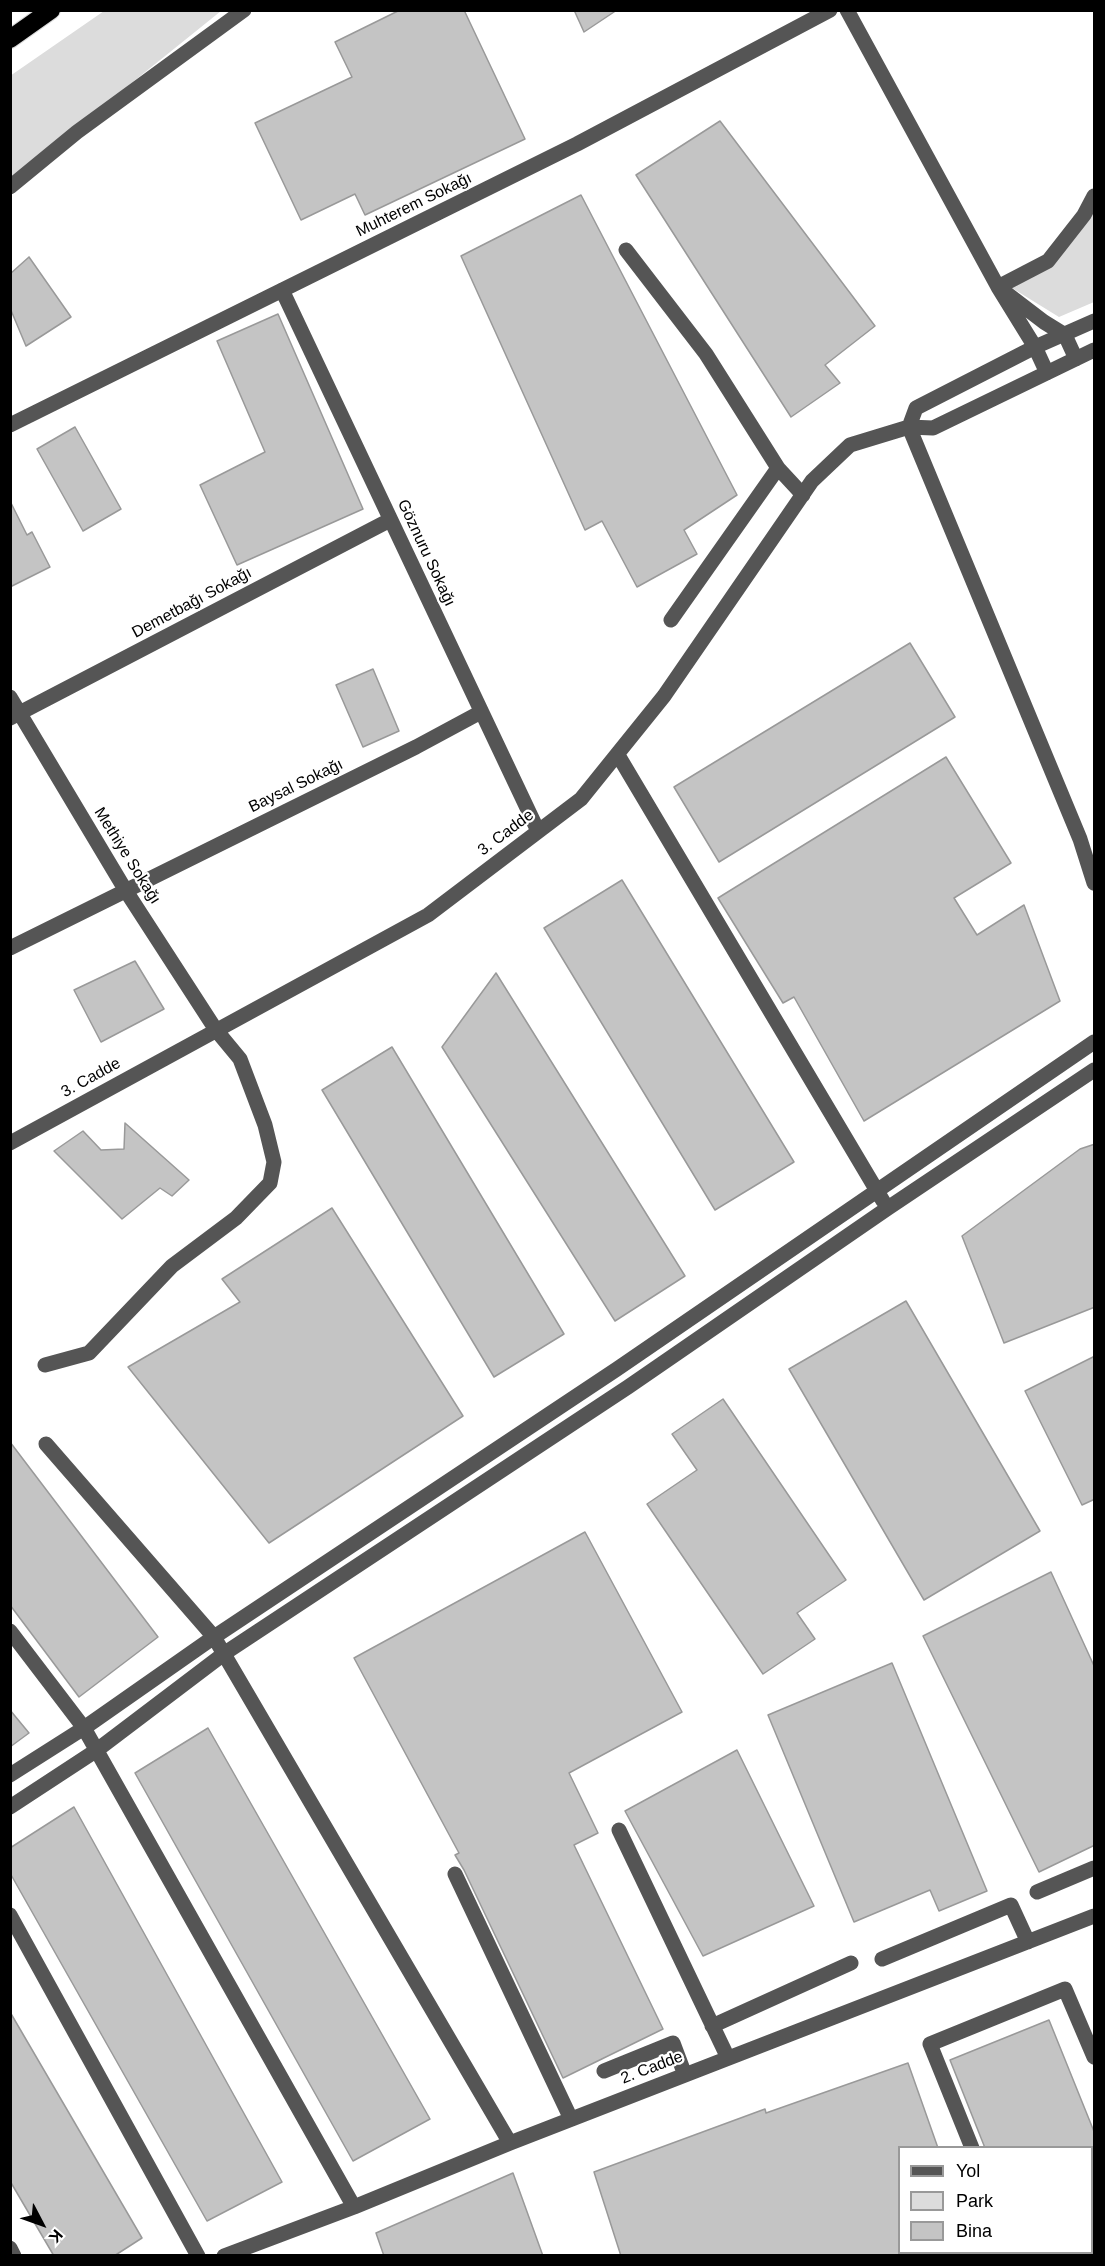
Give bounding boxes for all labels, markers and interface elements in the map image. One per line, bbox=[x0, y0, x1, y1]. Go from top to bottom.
street label: Muhterem Sokağı bbox=[353, 169, 475, 241]
street label: Göznuru Sokağı bbox=[393, 497, 459, 609]
street label: Demetbağı Sokağı bbox=[129, 563, 255, 643]
street label: Baysal Sokağı bbox=[246, 755, 346, 817]
street label: Methiye Sokağı bbox=[90, 804, 164, 908]
street label: 3. Cadde bbox=[474, 806, 538, 860]
street label: 3. Cadde bbox=[58, 1054, 124, 1102]
street label: 2. Cadde bbox=[618, 2047, 686, 2089]
legend bbox=[898, 2146, 1093, 2254]
text: Yol bbox=[956, 2161, 980, 2181]
text: Park bbox=[956, 2191, 993, 2211]
north arrow bbox=[12, 2194, 72, 2254]
text: Bina bbox=[956, 2221, 992, 2241]
text: K bbox=[46, 2226, 66, 2246]

